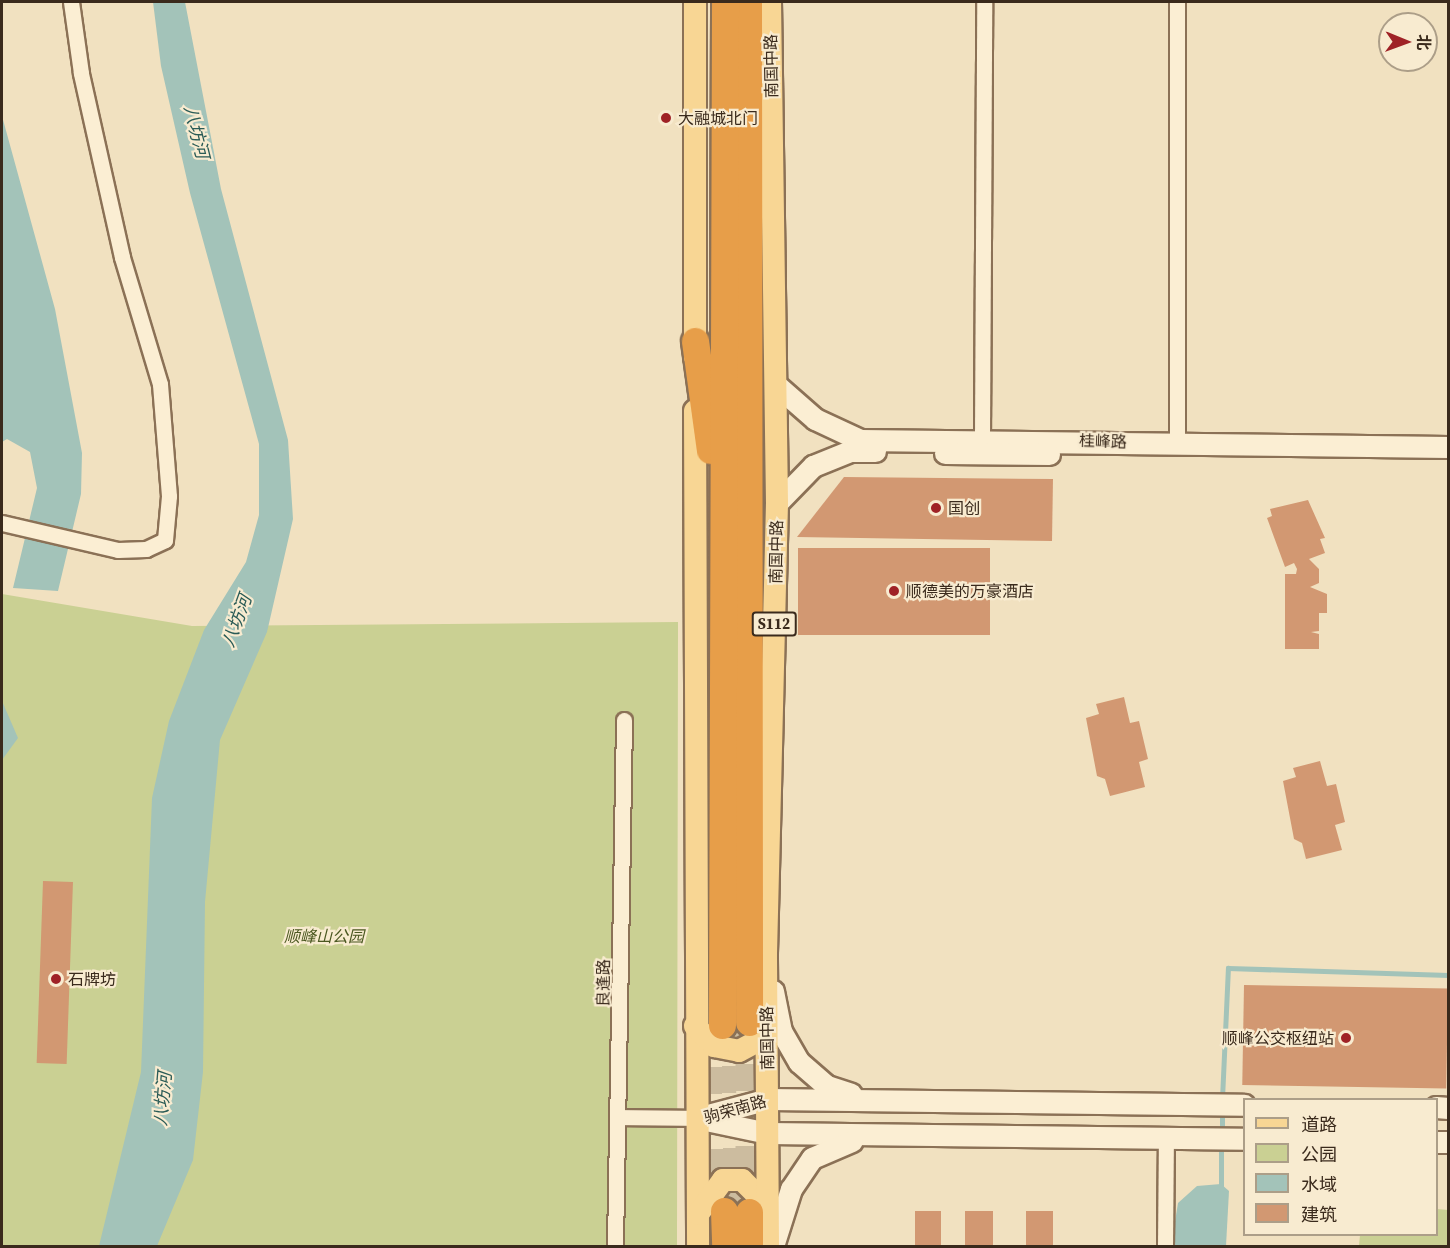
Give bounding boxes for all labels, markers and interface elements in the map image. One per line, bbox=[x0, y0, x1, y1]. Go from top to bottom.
north arrow bbox=[1378, 12, 1438, 72]
street label: 南国中路 bbox=[761, 34, 781, 98]
text: 北 bbox=[1413, 34, 1435, 50]
water label: 八坊河 bbox=[179, 103, 213, 161]
place label: 大融城北门 bbox=[678, 108, 758, 128]
marker: 大融城北门 bbox=[659, 111, 673, 125]
street label: 桂峰路 bbox=[1079, 431, 1127, 451]
place label: 国创 bbox=[948, 498, 980, 518]
marker: 国创 bbox=[929, 501, 943, 515]
street label: 南国中路 bbox=[766, 520, 786, 584]
place label: 顺德美的万豪酒店 bbox=[906, 581, 1034, 601]
marker: 顺德美的万豪酒店 bbox=[887, 584, 901, 598]
water label: 八坊河 bbox=[218, 592, 256, 650]
road number: S112 bbox=[752, 612, 796, 636]
park label: 顺峰山公园 bbox=[284, 926, 364, 946]
street label: 良逢路 bbox=[593, 959, 613, 1007]
place label: 石牌坊 bbox=[68, 969, 116, 989]
marker: 石牌坊 bbox=[49, 972, 63, 986]
street label: 南国中路 bbox=[757, 1006, 777, 1070]
place label: 顺峰公交枢纽站 bbox=[1222, 1028, 1334, 1048]
marker: 顺峰公交枢纽站 bbox=[1339, 1031, 1353, 1045]
water label: 八坊河 bbox=[150, 1071, 176, 1127]
street label: 驹荣南路 bbox=[702, 1091, 768, 1127]
legend bbox=[1243, 1098, 1438, 1236]
text: 道路 bbox=[1301, 1112, 1337, 1137]
text: 公园 bbox=[1301, 1142, 1337, 1167]
text: 水域 bbox=[1301, 1172, 1337, 1197]
text: 建筑 bbox=[1301, 1202, 1337, 1227]

